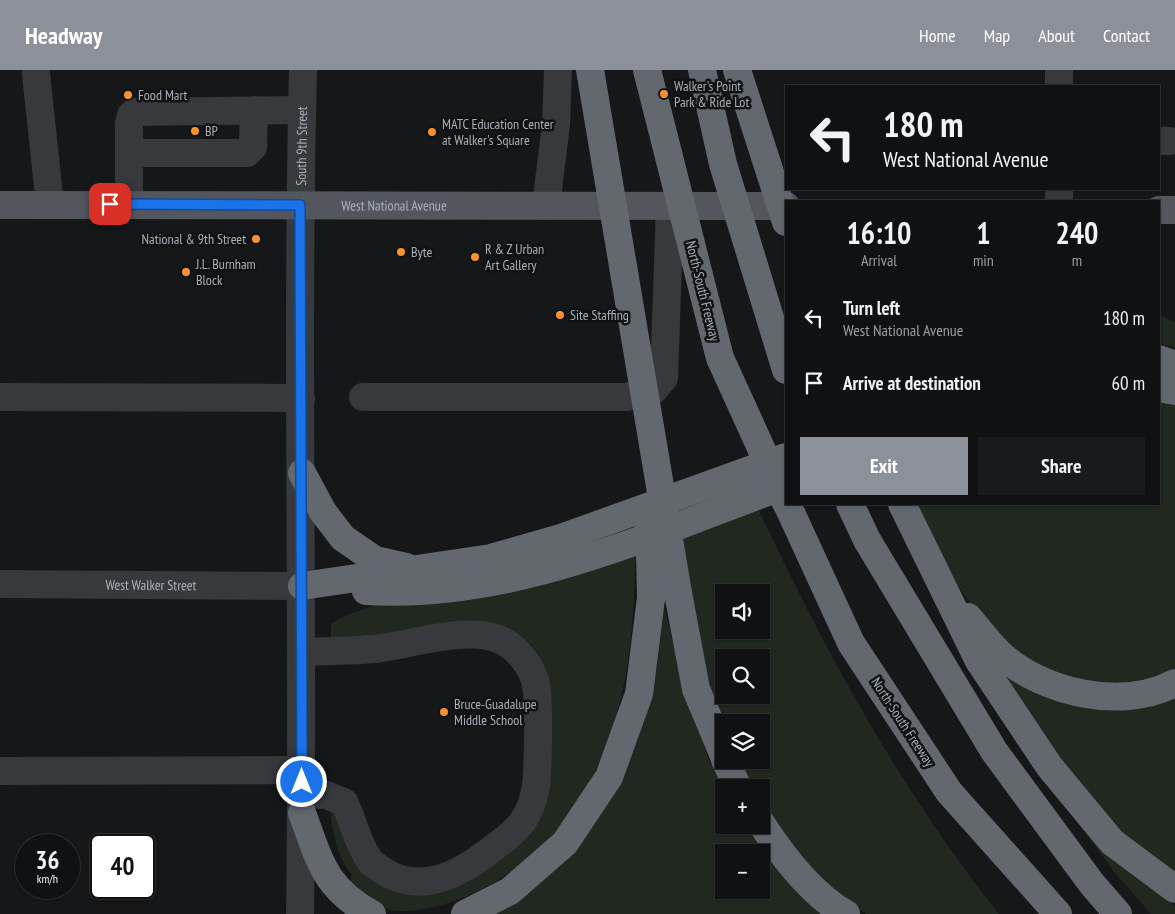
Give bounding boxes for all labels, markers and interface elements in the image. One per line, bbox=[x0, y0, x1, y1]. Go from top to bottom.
text: Headway bbox=[25, 20, 102, 51]
text: Home bbox=[919, 24, 956, 47]
text: Map bbox=[984, 24, 1010, 47]
text: About bbox=[1038, 24, 1075, 47]
text: Contact bbox=[1103, 24, 1150, 47]
place label: Walker's Point Park & Ride Lot bbox=[674, 77, 749, 111]
place label: Food Mart bbox=[138, 86, 188, 104]
marker: Walker's Point Park & Ride Lot bbox=[658, 88, 670, 100]
marker: Food Mart bbox=[122, 89, 134, 101]
text: 180 m bbox=[883, 101, 964, 147]
icon: left bbox=[800, 105, 865, 170]
street label: South 9th Street bbox=[292, 106, 311, 186]
place label: MATC Education Center at Walker's Square bbox=[442, 115, 554, 149]
place label: BP bbox=[205, 122, 218, 140]
marker: BP bbox=[189, 125, 201, 137]
marker: MATC Education Center at Walker's Square bbox=[426, 126, 438, 138]
text: West National Avenue bbox=[883, 145, 1049, 173]
pin bbox=[89, 183, 131, 225]
icon: arrive bbox=[96, 190, 124, 218]
street label: West National Avenue bbox=[341, 196, 447, 215]
text: 16:10 bbox=[847, 213, 911, 252]
text: 1 bbox=[976, 213, 991, 252]
text: 240 bbox=[1055, 213, 1098, 252]
place label: National & 9th Street bbox=[142, 230, 246, 248]
marker: National & 9th Street bbox=[250, 233, 262, 245]
street label: North-South Freeway bbox=[682, 239, 724, 344]
place label: R & Z Urban Art Gallery bbox=[485, 240, 544, 274]
place label: Byte bbox=[411, 243, 433, 261]
marker: Byte bbox=[395, 246, 407, 258]
text: Arrival bbox=[861, 250, 897, 270]
text: min bbox=[973, 250, 994, 270]
text: m bbox=[1072, 250, 1082, 270]
marker: R & Z Urban Art Gallery bbox=[469, 251, 481, 263]
place label: J.L. Burnham Block bbox=[195, 255, 256, 289]
marker: J.L. Burnham Block bbox=[180, 266, 192, 278]
text: Turn left bbox=[843, 296, 900, 320]
icon: left bbox=[800, 304, 828, 332]
place label: Site Staffing bbox=[570, 306, 629, 324]
text: 180 m bbox=[1103, 306, 1145, 330]
marker: Site Staffing bbox=[554, 309, 566, 321]
text: West National Avenue bbox=[843, 320, 963, 340]
icon: arrive bbox=[800, 369, 828, 397]
text: Arrive at destination bbox=[843, 371, 981, 395]
text: 60 m bbox=[1112, 371, 1145, 395]
button: Exit bbox=[800, 437, 968, 495]
button: Share bbox=[978, 437, 1145, 495]
street label: West Walker Street bbox=[106, 576, 197, 594]
map controls bbox=[715, 584, 770, 899]
button: sound bbox=[715, 584, 770, 639]
button: search bbox=[715, 649, 770, 704]
street label: North-South Freeway bbox=[867, 674, 939, 771]
place label: Bruce-Guadalupe Middle School bbox=[454, 695, 537, 729]
marker: Bruce-Guadalupe Middle School bbox=[438, 706, 450, 718]
button: layers bbox=[715, 714, 770, 769]
position arrow bbox=[275, 755, 327, 807]
button: + bbox=[715, 779, 770, 834]
speed limit sign: 40 bbox=[90, 834, 155, 899]
text: 36 bbox=[36, 844, 59, 876]
button: − bbox=[715, 844, 770, 899]
text: km/h bbox=[37, 871, 58, 886]

